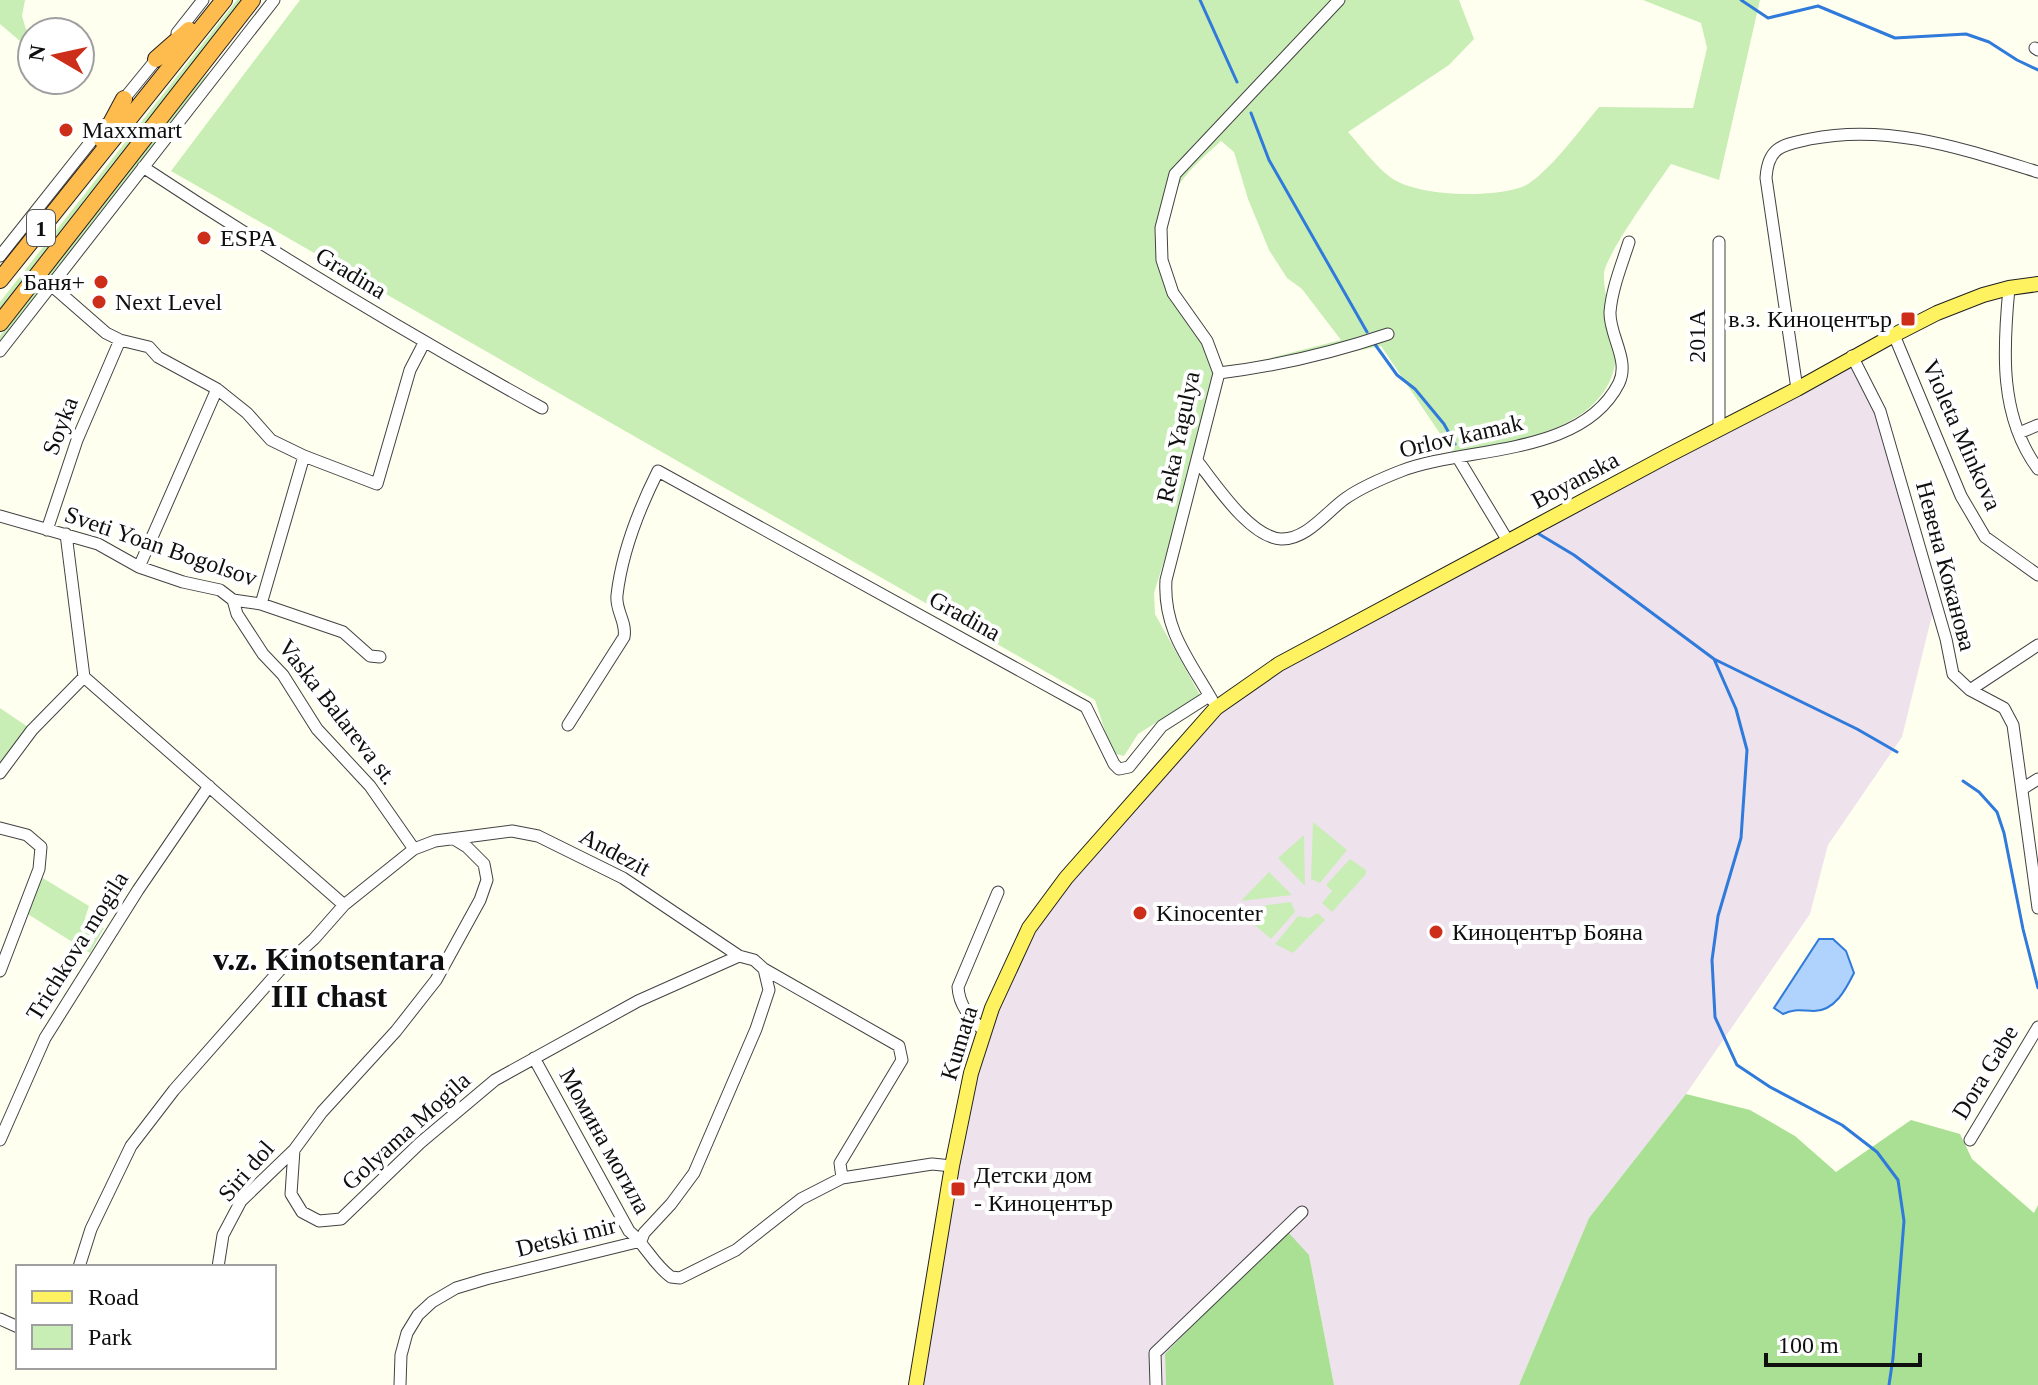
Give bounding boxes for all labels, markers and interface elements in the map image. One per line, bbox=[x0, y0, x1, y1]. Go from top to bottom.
north arrow bbox=[16, 16, 96, 96]
text: N bbox=[23, 43, 50, 63]
place label: Maxxmart bbox=[82, 117, 182, 143]
marker: Maxxmart bbox=[57, 121, 75, 139]
road number: 1 bbox=[27, 210, 55, 246]
place label: ESPA bbox=[220, 225, 277, 251]
marker: ESPA bbox=[195, 229, 213, 247]
street label: Gradina bbox=[311, 242, 391, 304]
place label: Баня+ bbox=[23, 269, 85, 295]
marker: Баня+ bbox=[92, 273, 110, 291]
place label: Next Level bbox=[115, 289, 223, 315]
marker: Next Level bbox=[90, 293, 108, 311]
place label: в.з. Киноцентър bbox=[1728, 306, 1892, 332]
street label: 201А bbox=[1684, 309, 1710, 363]
marker: в.з. Киноцентър bbox=[1899, 310, 1917, 328]
street label: Violeta Minkova bbox=[1917, 356, 2007, 515]
street label: Reka Yagulya bbox=[1151, 369, 1205, 505]
street label: Soyka bbox=[37, 393, 83, 459]
street label: Orlov kamak bbox=[1397, 409, 1525, 463]
street label: Boyanska bbox=[1527, 446, 1623, 514]
street label: Невена Коканова bbox=[1911, 478, 1981, 654]
street label: Sveti Yoan Bogolsov bbox=[61, 501, 261, 591]
street label: Gradina bbox=[925, 586, 1005, 646]
street label: Vaska Balareva st. bbox=[273, 634, 403, 790]
street label: Andezit bbox=[575, 823, 655, 881]
street label: Trichkova mogila bbox=[21, 867, 133, 1025]
place label: Kinocenter bbox=[1156, 900, 1263, 926]
marker: Kinocenter bbox=[1131, 904, 1149, 922]
place label: Киноцентър Бояна bbox=[1452, 919, 1643, 945]
marker: Киноцентър Бояна bbox=[1427, 923, 1445, 941]
district label: v.z. Kinotsentara III chast bbox=[213, 941, 445, 1014]
street label: Kumata bbox=[935, 1003, 983, 1083]
street label: Dora Gabe bbox=[1947, 1020, 2023, 1124]
street label: Момина могила bbox=[554, 1064, 656, 1219]
street label: Golyama Mogila bbox=[337, 1066, 476, 1195]
street label: Siri dol bbox=[213, 1135, 279, 1206]
place label: Детски дом - Киноцентър bbox=[974, 1162, 1113, 1216]
marker: Детски дом - Киноцентър bbox=[949, 1180, 967, 1198]
street label: Detski mir bbox=[513, 1212, 619, 1262]
legend bbox=[16, 1265, 276, 1369]
text: Road bbox=[88, 1284, 139, 1310]
scale bar bbox=[1766, 1317, 1920, 1367]
text: Park bbox=[88, 1324, 132, 1350]
text: 100 m bbox=[1778, 1332, 1839, 1358]

